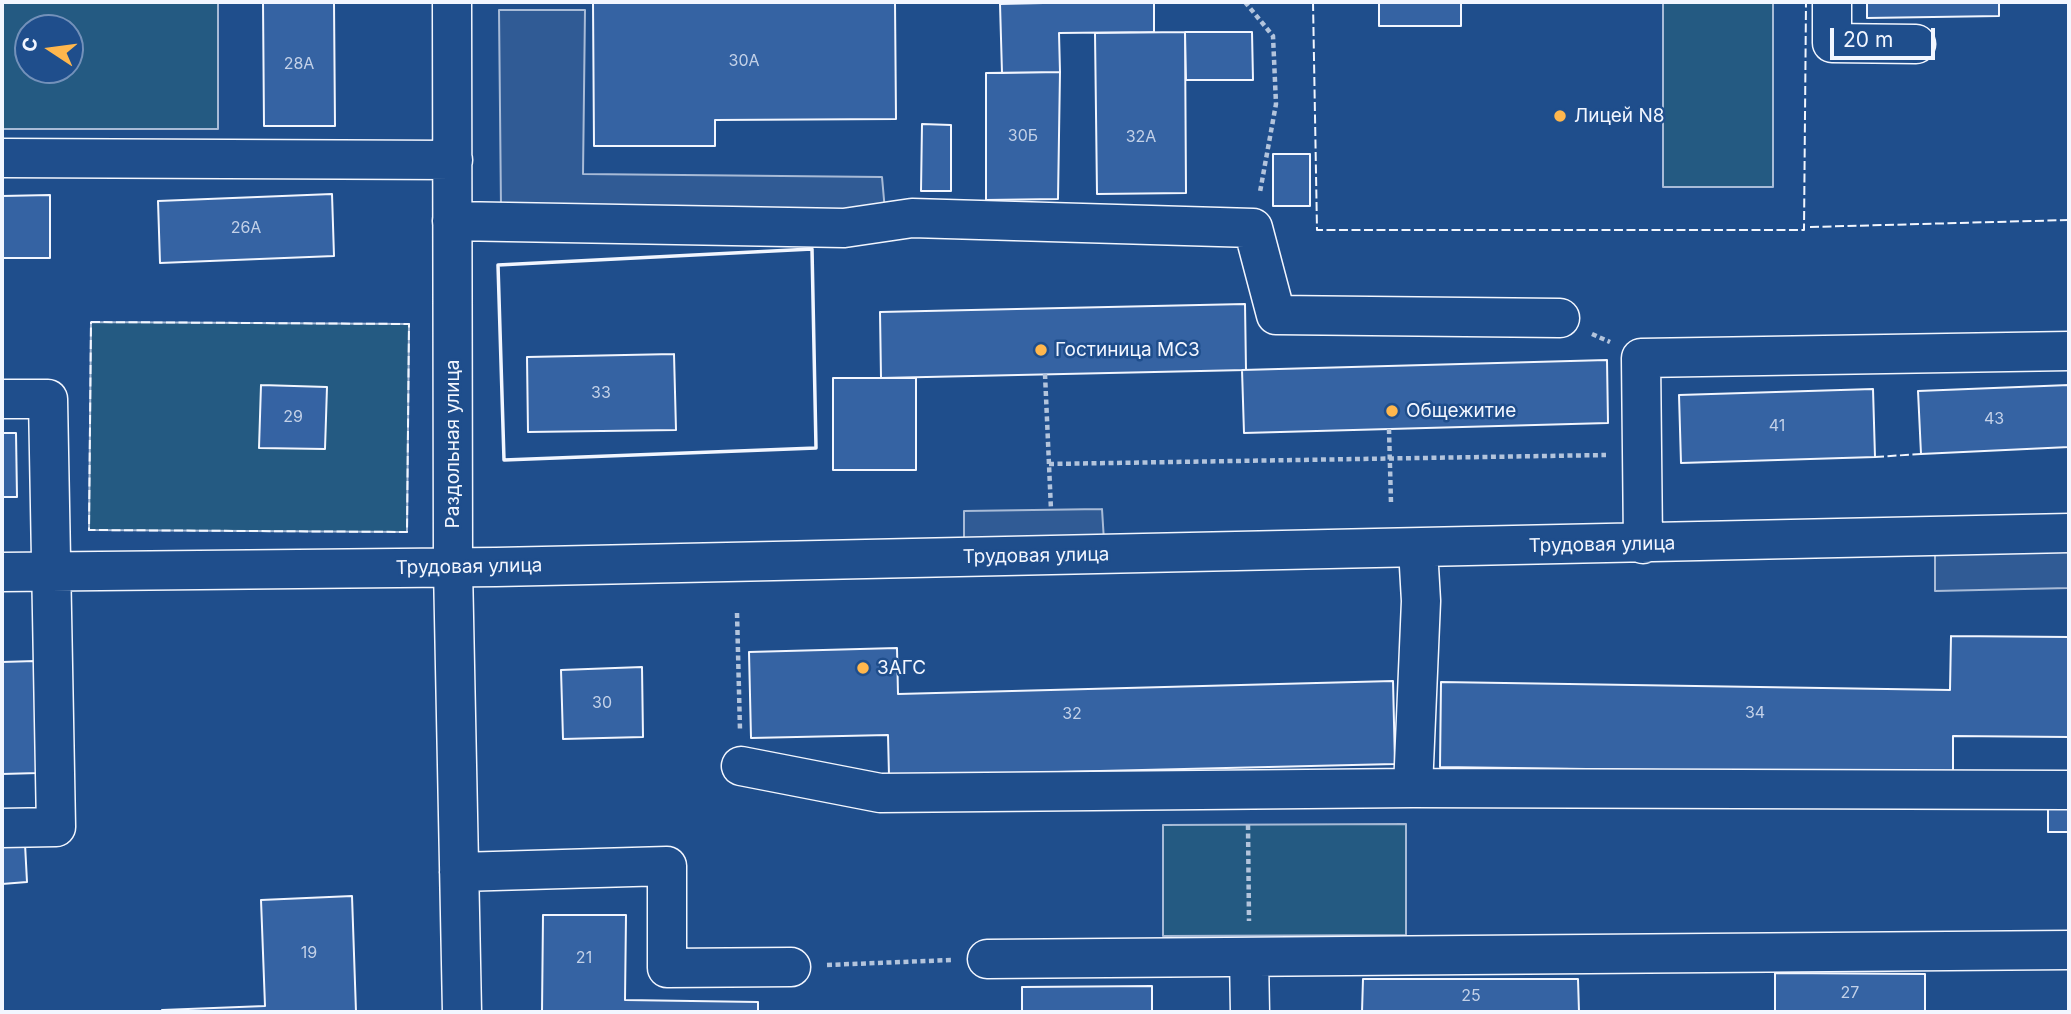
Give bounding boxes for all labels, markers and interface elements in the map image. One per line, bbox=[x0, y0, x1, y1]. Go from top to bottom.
north arrow bbox=[14, 14, 84, 84]
scale bar bbox=[1833, 14, 1938, 58]
text: 20 m bbox=[1843, 27, 1893, 52]
text: С bbox=[17, 35, 43, 54]
house number: 30А bbox=[728, 51, 760, 71]
house number: 28А bbox=[284, 54, 314, 74]
place label: Лицей N8 bbox=[1574, 105, 1665, 127]
marker: Лицей N8 bbox=[1552, 108, 1568, 124]
house number: 30Б bbox=[1008, 126, 1038, 146]
house number: 32А bbox=[1126, 127, 1156, 147]
house number: 26А bbox=[231, 218, 261, 238]
place label: Гостиница МСЗ bbox=[1055, 339, 1200, 361]
marker: Гостиница МСЗ bbox=[1033, 342, 1049, 358]
street label: Раздольная улица bbox=[442, 360, 464, 528]
house number: 33 bbox=[591, 383, 611, 403]
place label: Общежитие bbox=[1406, 400, 1516, 422]
marker: Общежитие bbox=[1384, 403, 1400, 419]
house number: 29 bbox=[283, 407, 303, 427]
house number: 43 bbox=[1984, 409, 2004, 429]
house number: 41 bbox=[1769, 416, 1785, 436]
street label: Трудовая улица bbox=[1528, 532, 1676, 558]
street label: Трудовая улица bbox=[962, 543, 1110, 569]
street label: Трудовая улица bbox=[395, 554, 543, 580]
place label: ЗАГС bbox=[877, 657, 926, 679]
marker: ЗАГС bbox=[855, 660, 871, 676]
house number: 30 bbox=[592, 693, 612, 713]
house number: 34 bbox=[1745, 703, 1765, 723]
house number: 32 bbox=[1062, 704, 1082, 724]
house number: 19 bbox=[301, 943, 317, 963]
house number: 21 bbox=[576, 948, 592, 968]
house number: 27 bbox=[1841, 983, 1859, 1003]
house number: 25 bbox=[1461, 986, 1481, 1006]

